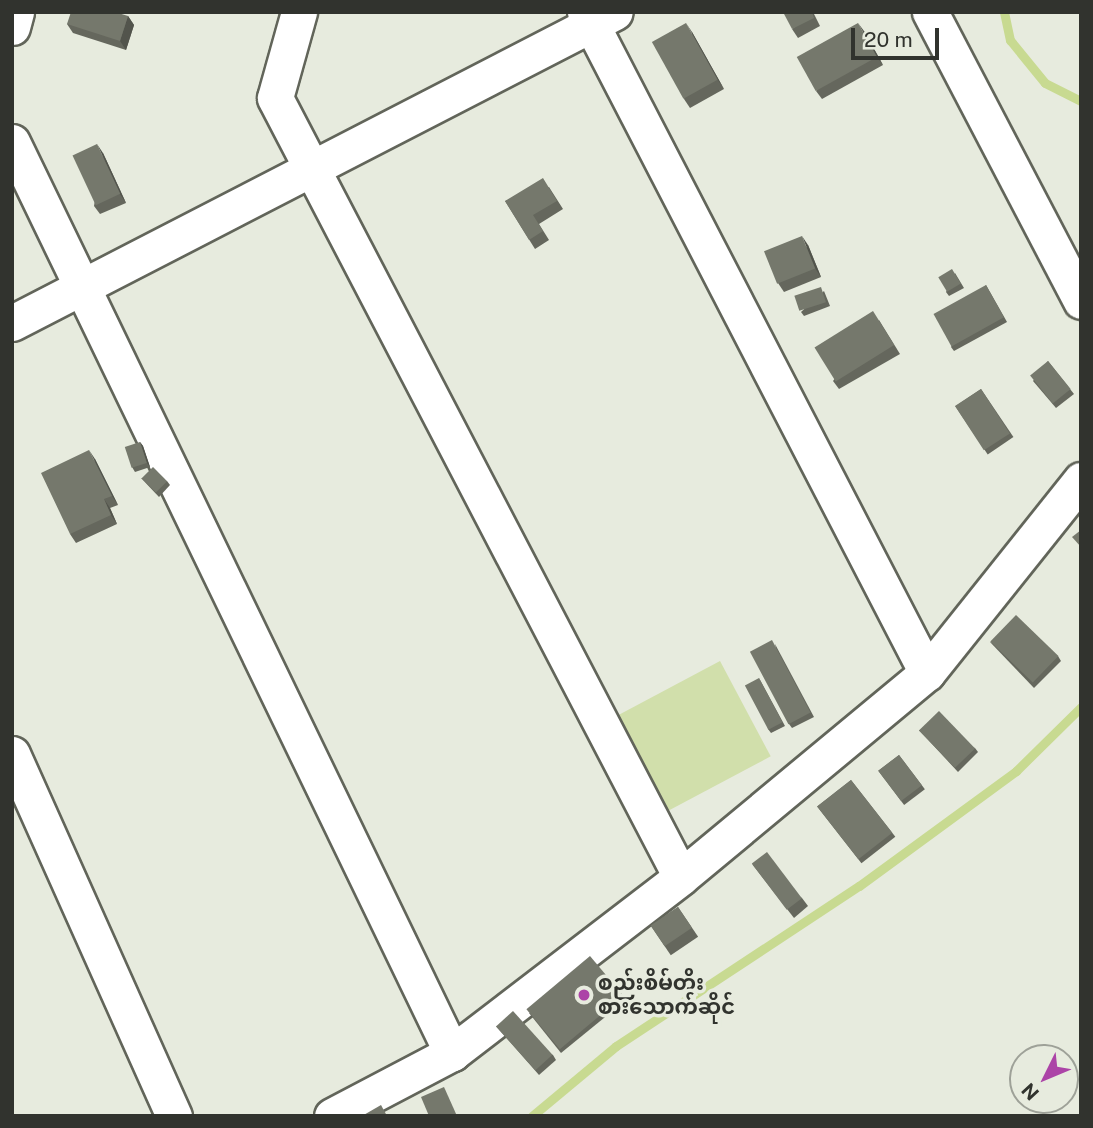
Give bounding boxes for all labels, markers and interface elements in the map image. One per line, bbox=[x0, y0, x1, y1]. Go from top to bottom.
scale bar bbox=[855, 14, 942, 58]
text: 20 m bbox=[864, 27, 913, 52]
place label: စည်းစိမ်တိုး စားသောက်ဆိုင် bbox=[598, 970, 735, 1020]
marker: စည်းစိမ်တိုး စားသောက်ဆိုင် bbox=[576, 987, 592, 1003]
north arrow bbox=[1009, 1044, 1079, 1114]
text: N bbox=[1017, 1079, 1043, 1105]

